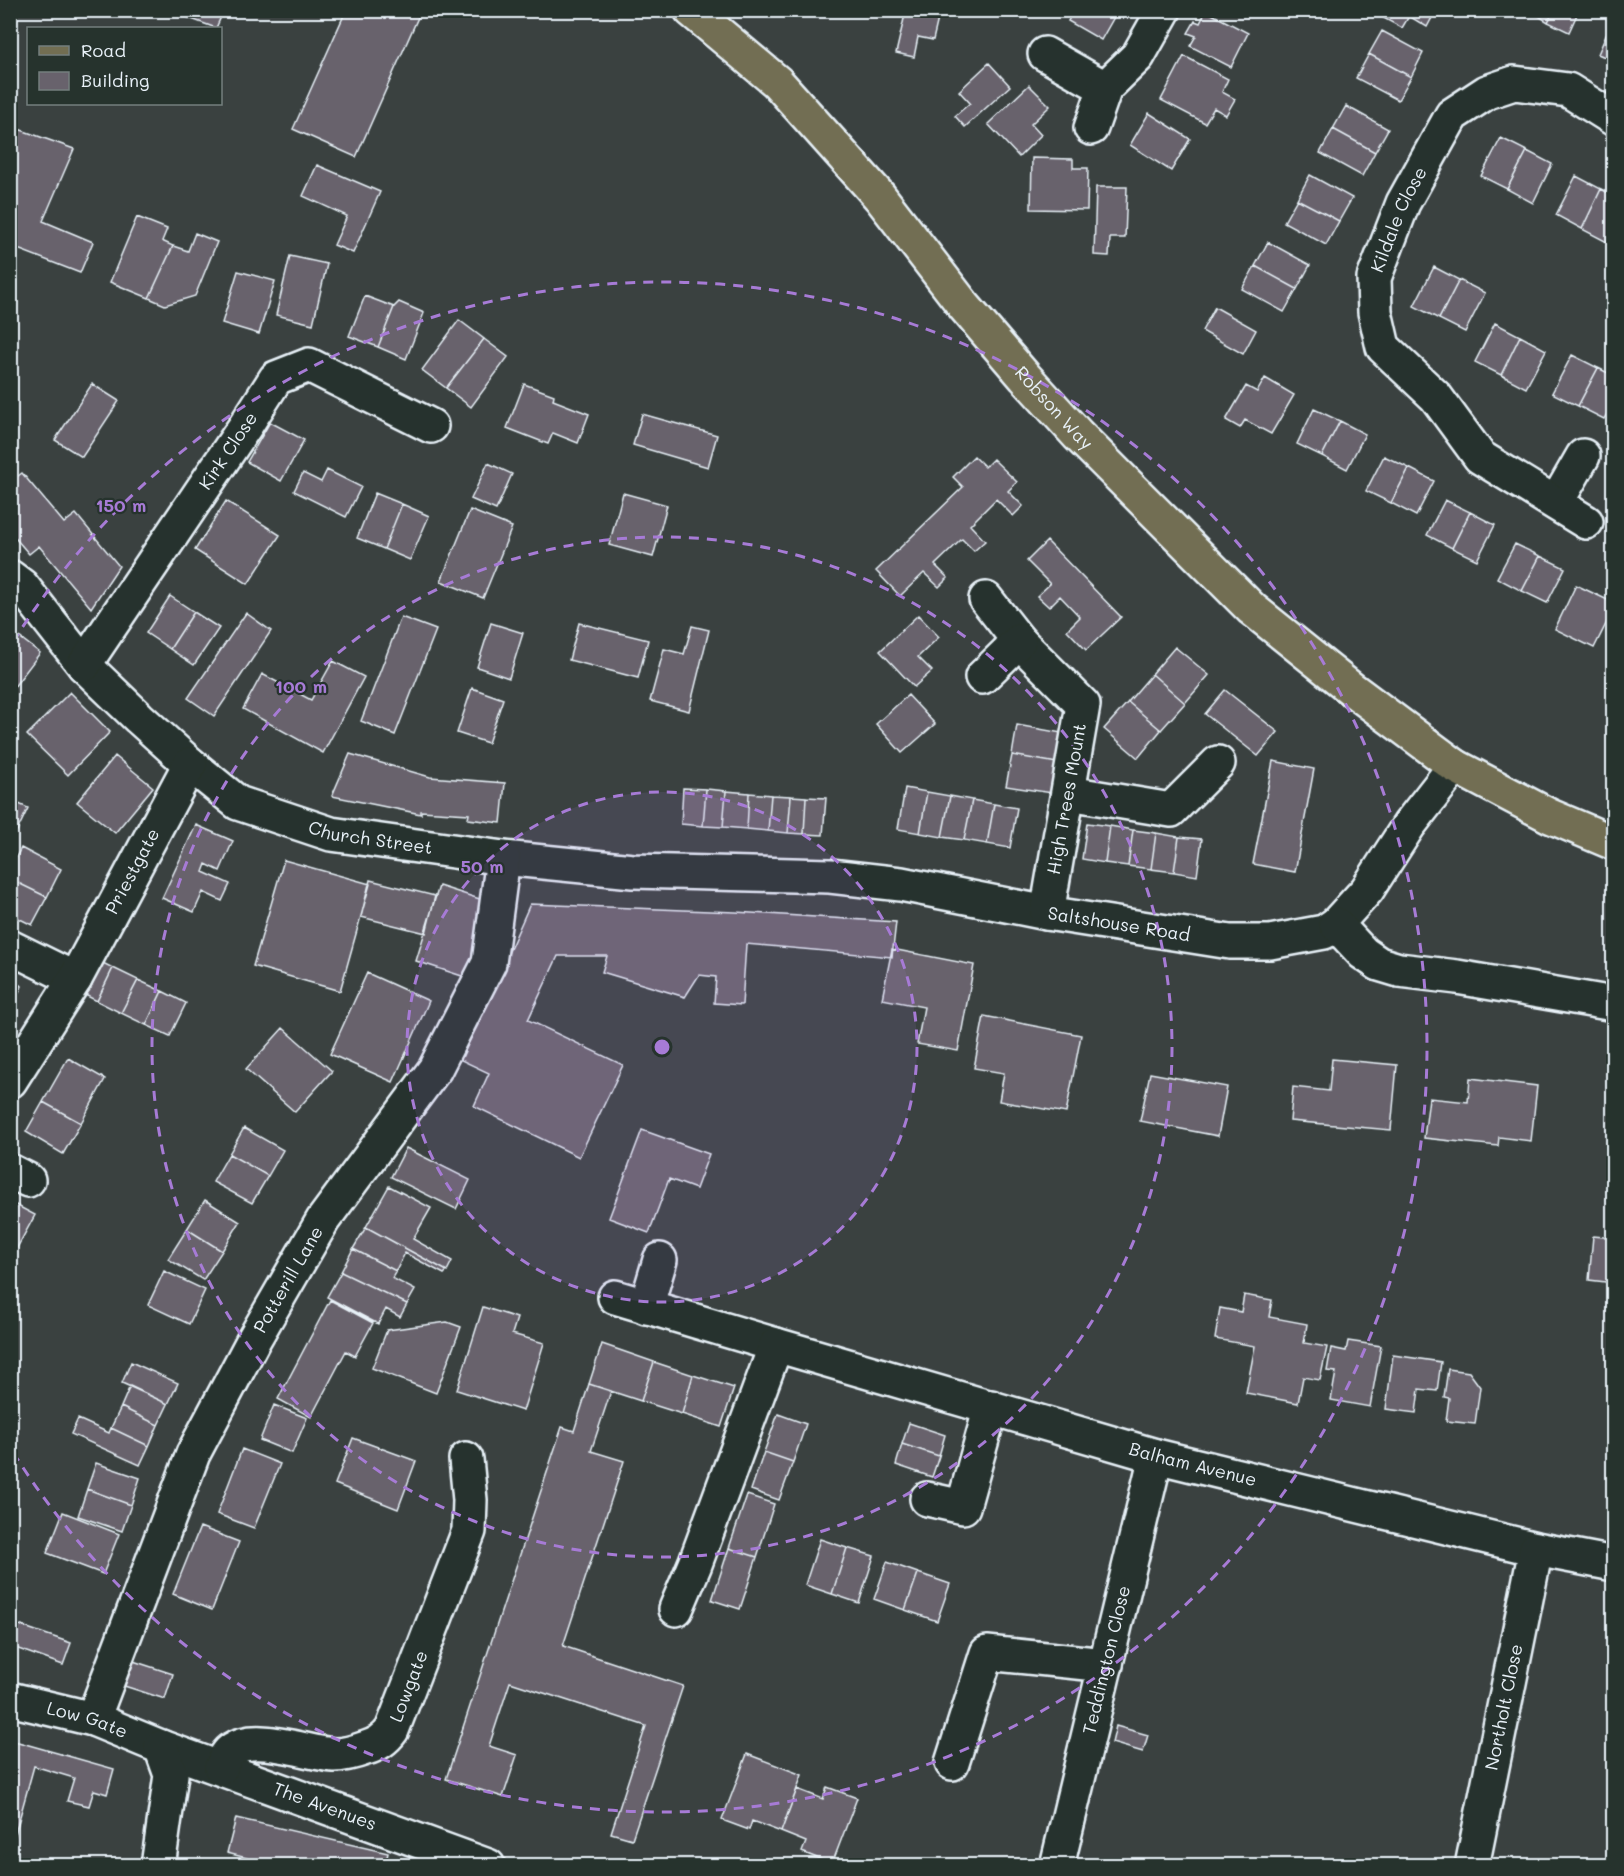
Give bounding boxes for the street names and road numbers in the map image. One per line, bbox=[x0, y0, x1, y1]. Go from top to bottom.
street label: Kildale Close bbox=[1364, 162, 1432, 275]
street label: Robson Way bbox=[1010, 361, 1099, 454]
street label: Kirk Close bbox=[193, 407, 262, 494]
street label: High Trees Mount bbox=[1041, 721, 1091, 876]
street label: Church Street bbox=[305, 814, 434, 859]
street label: Priestgate bbox=[99, 824, 164, 918]
street label: Saltshouse Road bbox=[1046, 900, 1192, 947]
street label: Potterill Lane bbox=[247, 1221, 328, 1337]
street label: Balham Avenue bbox=[1126, 1436, 1259, 1491]
street label: Teddington Close bbox=[1076, 1583, 1135, 1737]
street label: Northolt Close bbox=[1479, 1642, 1528, 1772]
street label: Lowgate bbox=[383, 1647, 433, 1725]
street label: Low Gate bbox=[45, 1695, 132, 1743]
street label: The Avenues bbox=[270, 1776, 380, 1835]

